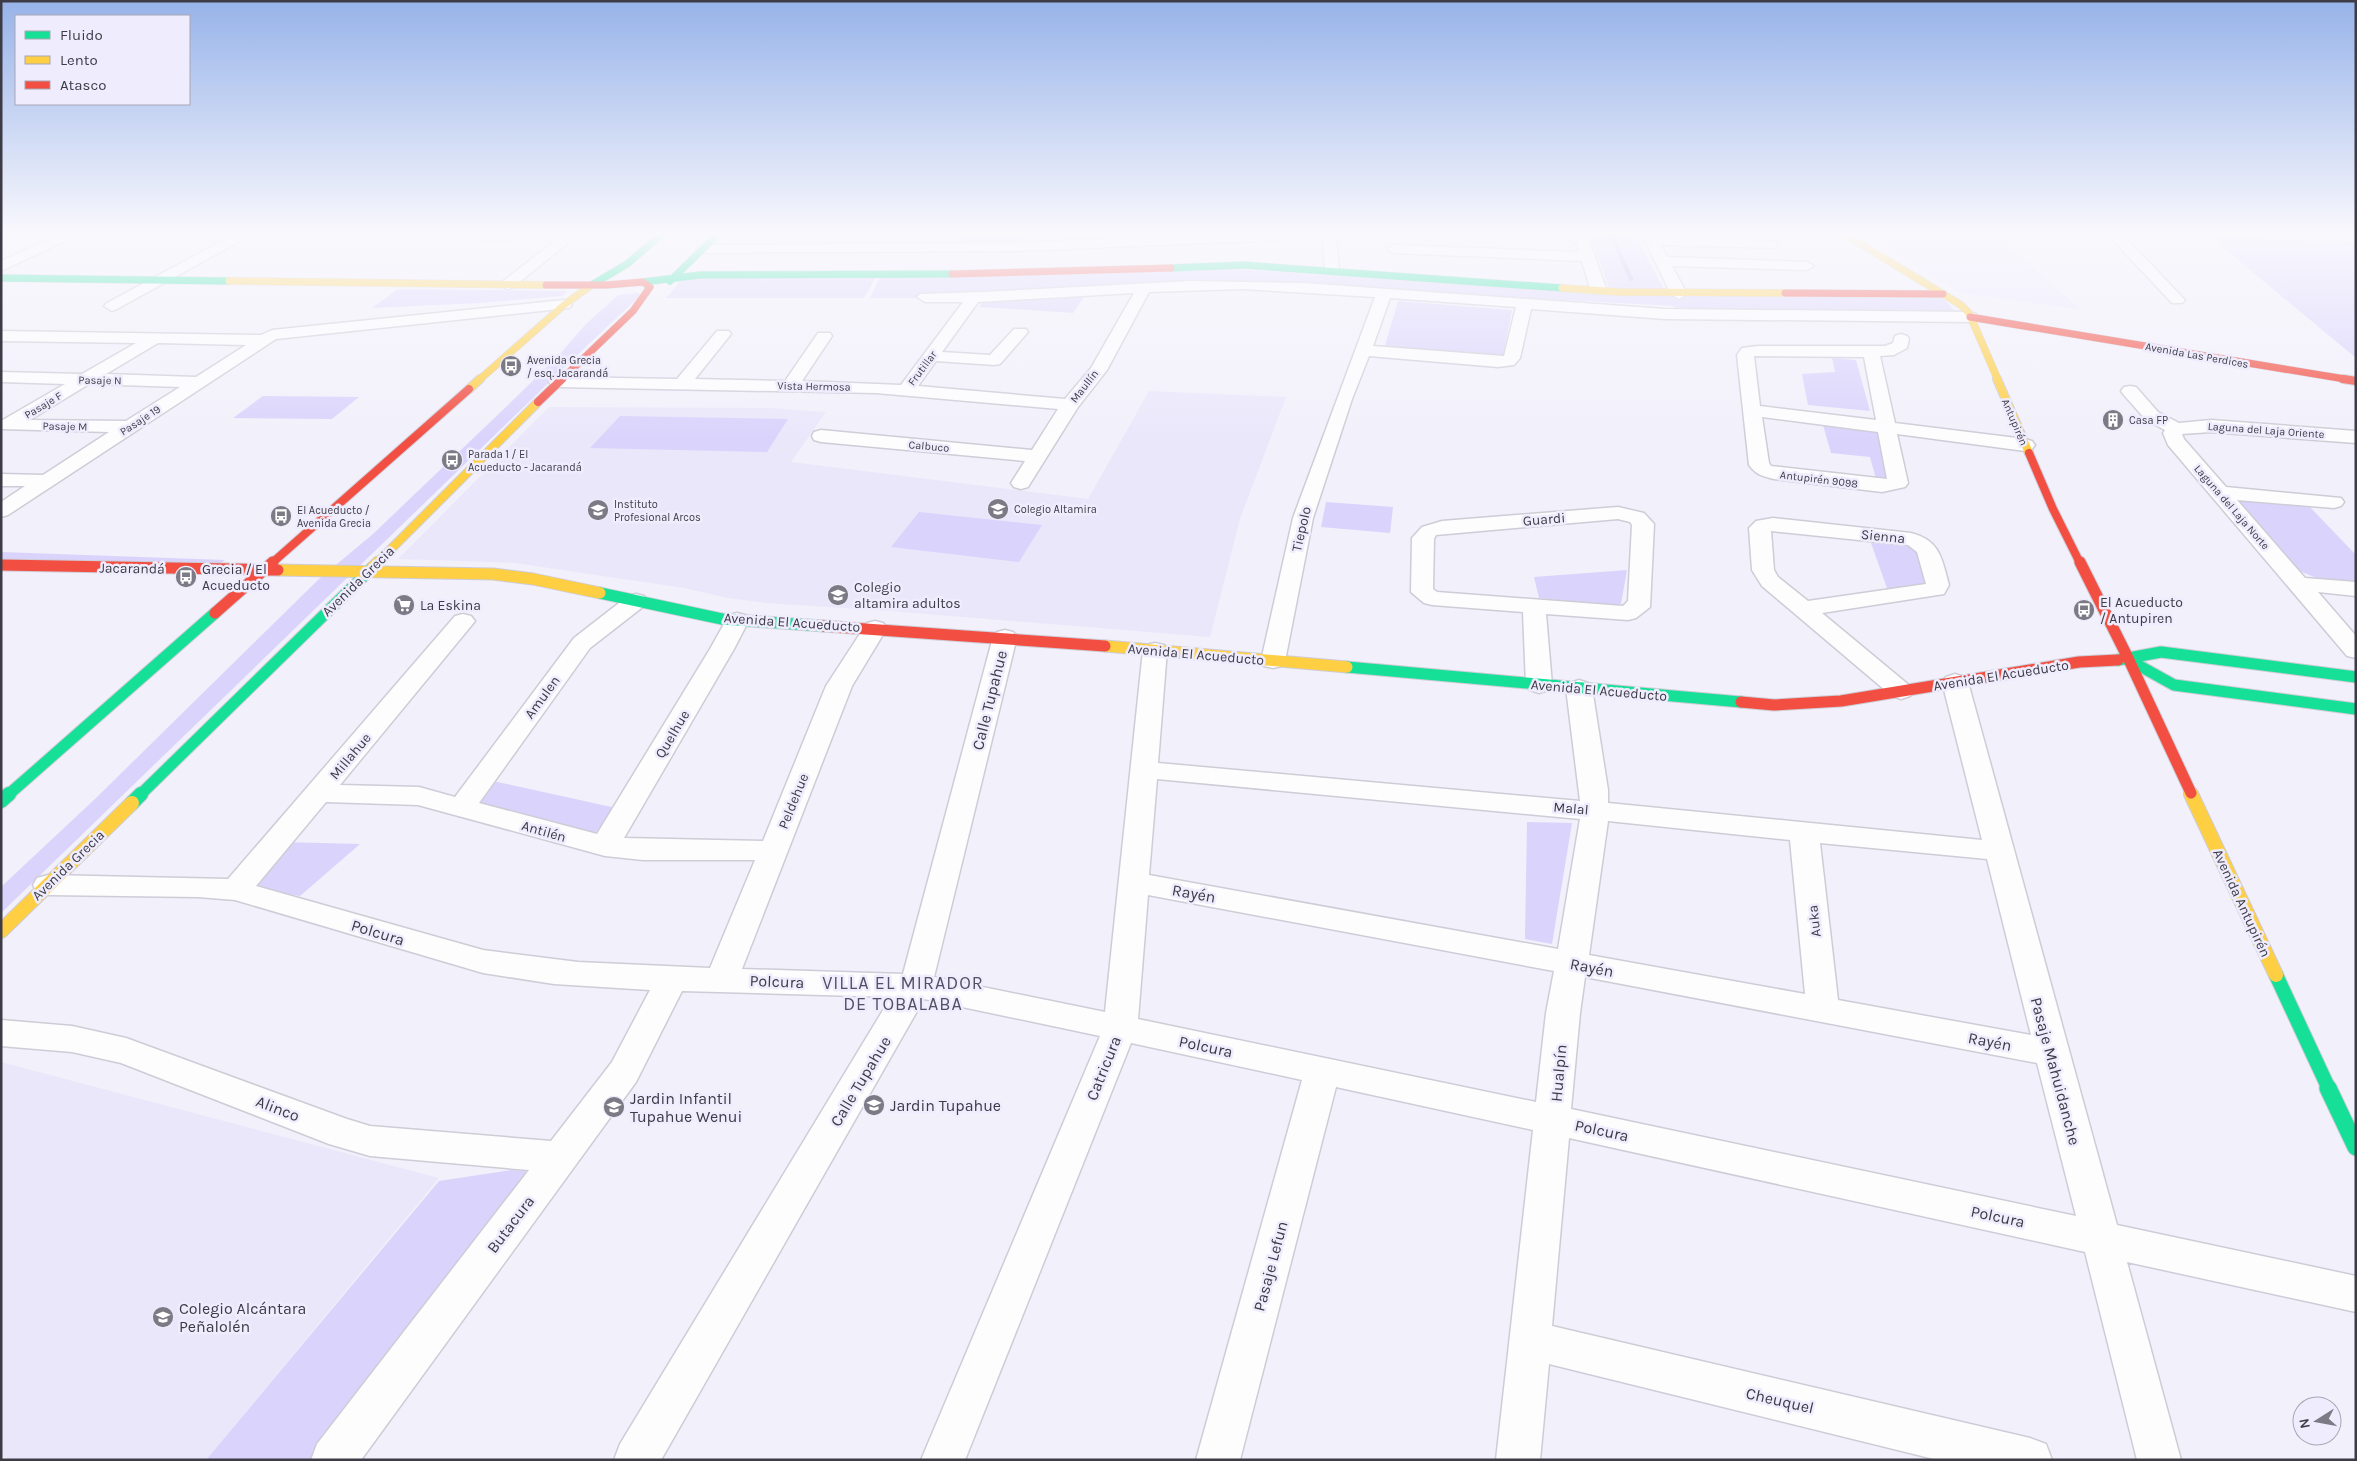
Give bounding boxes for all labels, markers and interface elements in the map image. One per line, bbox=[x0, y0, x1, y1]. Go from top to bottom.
legend bbox=[15, 15, 190, 105]
text: Fluido bbox=[60, 26, 103, 44]
text: Lento bbox=[60, 51, 98, 69]
text: Atasco bbox=[60, 76, 106, 94]
street label: Avenida Las Perdices bbox=[2144, 340, 2250, 371]
street label: Frutillar bbox=[905, 348, 940, 388]
bus stop icon: Avenida Grecia / esq. Jacarandá bbox=[499, 354, 523, 378]
place label: Avenida Grecia / esq. Jacarandá bbox=[527, 354, 608, 380]
street label: Maullín bbox=[1068, 367, 1101, 405]
street label: Pasaje N bbox=[78, 374, 122, 387]
street label: Vista Hermosa bbox=[777, 379, 851, 394]
street label: Pasaje F bbox=[22, 389, 65, 422]
street label: Antupirén bbox=[1999, 397, 2030, 448]
street label: Pasaje 19 bbox=[118, 403, 163, 438]
building icon: Casa FP bbox=[2101, 408, 2125, 432]
place label: Casa FP bbox=[2129, 414, 2168, 427]
street label: Pasaje M bbox=[42, 420, 88, 433]
street label: Laguna del Laja Oriente bbox=[2207, 420, 2325, 441]
street label: Calbuco bbox=[908, 438, 950, 455]
bus stop icon: Parada 1 / El Acueducto - Jacarandá bbox=[440, 448, 464, 472]
place label: Parada 1 / El Acueducto - Jacarandá bbox=[468, 448, 582, 474]
street label: Laguna del Laja Norte bbox=[2191, 462, 2272, 553]
street label: Antupirén 9098 bbox=[1779, 468, 1859, 491]
school or university icon: Colegio Altamira bbox=[986, 497, 1010, 521]
school or university icon: Instituto Profesional Arcos bbox=[586, 498, 610, 522]
place label: Instituto Profesional Arcos bbox=[614, 498, 701, 524]
place label: Colegio Altamira bbox=[1014, 503, 1097, 516]
bus stop icon: El Acueducto / Avenida Grecia bbox=[269, 504, 293, 528]
place label: El Acueducto / Avenida Grecia bbox=[297, 504, 371, 530]
street label: Tiepolo bbox=[1288, 505, 1315, 553]
street label: Guardi bbox=[1522, 509, 1566, 530]
street label: Sienna bbox=[1860, 526, 1906, 547]
street label: Avenida Grecia bbox=[319, 542, 398, 620]
street label: Jacarandá bbox=[99, 559, 165, 578]
place label: Grecia / El Acueducto bbox=[202, 561, 270, 594]
bus stop icon: Grecia / El Acueducto bbox=[174, 565, 198, 589]
place label: Colegio altamira adultos bbox=[854, 579, 961, 612]
school or university icon: Colegio altamira adultos bbox=[826, 583, 850, 607]
supermarket icon: La Eskina bbox=[392, 593, 416, 617]
place label: El Acueducto / Antupiren bbox=[2100, 594, 2183, 627]
place label: La Eskina bbox=[420, 597, 481, 614]
bus stop icon: El Acueducto / Antupiren bbox=[2072, 598, 2096, 622]
street label: Avenida El Acueducto bbox=[723, 609, 861, 636]
street label: Avenida El Acueducto bbox=[1127, 640, 1265, 669]
street label: Calle Tupahue bbox=[968, 648, 1011, 752]
street label: Avenida El Acueducto bbox=[1932, 656, 2070, 695]
street label: Amulen bbox=[521, 672, 564, 722]
street label: Avenida El Acueducto bbox=[1530, 676, 1668, 705]
street label: Quelhue bbox=[652, 707, 693, 761]
street label: Millahue bbox=[326, 730, 375, 783]
street label: Peldehue bbox=[775, 771, 812, 831]
street label: Malal bbox=[1553, 798, 1589, 818]
street label: Antilén bbox=[520, 817, 568, 846]
street label: Avenida Grecia bbox=[29, 826, 108, 904]
street label: Avenida Antupirén bbox=[2209, 847, 2274, 960]
street label: Rayén bbox=[1171, 880, 1217, 907]
street label: Auka bbox=[1804, 904, 1825, 938]
street label: Polcura bbox=[349, 915, 407, 950]
street label: Rayén bbox=[1569, 954, 1615, 981]
street label: Polcura bbox=[749, 971, 805, 992]
district label: VILLA EL MIRADOR DE TOBALABA bbox=[822, 972, 984, 1015]
street label: Pasaje Mahuidanche bbox=[2027, 995, 2084, 1147]
street label: Rayén bbox=[1967, 1028, 2013, 1055]
street label: Polcura bbox=[1177, 1032, 1235, 1061]
street label: Calle Tupahue bbox=[826, 1033, 895, 1130]
street label: Catricura bbox=[1082, 1033, 1125, 1103]
street label: Hualpín bbox=[1547, 1044, 1570, 1102]
place label: Jardin Infantil Tupahue Wenui bbox=[630, 1089, 742, 1126]
street label: Alinco bbox=[253, 1092, 302, 1125]
school or university icon: Jardin Tupahue bbox=[862, 1093, 886, 1117]
school or university icon: Jardin Infantil Tupahue Wenui bbox=[602, 1095, 626, 1119]
place label: Jardin Tupahue bbox=[890, 1096, 1001, 1115]
street label: Polcura bbox=[1573, 1116, 1631, 1145]
street label: Butacura bbox=[483, 1192, 538, 1257]
street label: Polcura bbox=[1969, 1202, 2027, 1231]
street label: Pasaje Lefun bbox=[1249, 1219, 1292, 1313]
place label: Colegio Alcántara Peñalolén bbox=[179, 1299, 306, 1336]
school or university icon: Colegio Alcántara Peñalolén bbox=[151, 1305, 175, 1329]
street label: Cheuquel bbox=[1744, 1383, 1816, 1418]
north arrow bbox=[2292, 1396, 2342, 1446]
text: N bbox=[2295, 1417, 2314, 1430]

